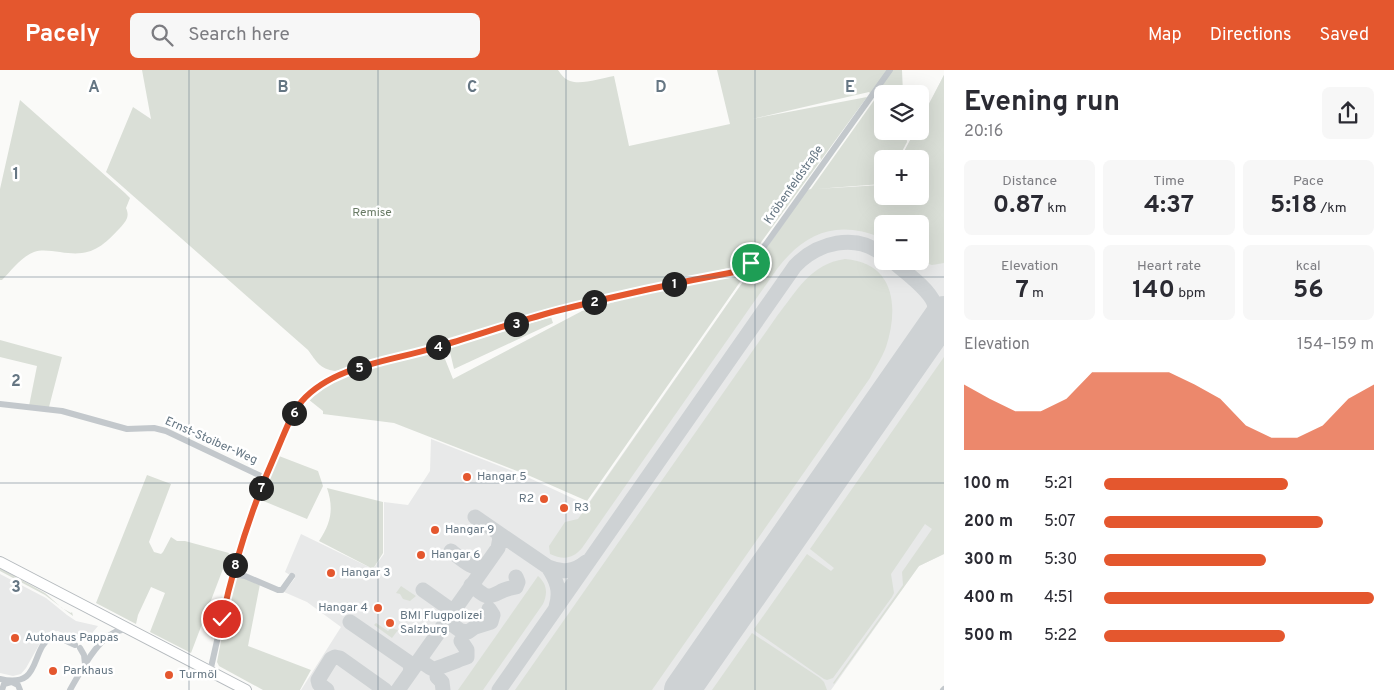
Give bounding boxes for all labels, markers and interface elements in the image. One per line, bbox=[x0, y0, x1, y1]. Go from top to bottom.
search box bbox=[130, 13, 480, 58]
text: Pacely bbox=[25, 20, 100, 50]
icon: search bbox=[148, 21, 176, 49]
text: Search here bbox=[188, 23, 290, 47]
text: Map bbox=[1148, 24, 1182, 47]
text: Directions bbox=[1210, 24, 1292, 47]
text: Saved bbox=[1320, 24, 1369, 47]
text: A bbox=[88, 78, 100, 98]
text: B bbox=[277, 78, 289, 98]
text: C bbox=[467, 78, 477, 98]
text: D bbox=[655, 78, 667, 98]
text: E bbox=[845, 78, 855, 98]
map controls bbox=[874, 85, 929, 270]
button: layers bbox=[874, 85, 929, 140]
text: Evening run bbox=[964, 85, 1120, 121]
button: share bbox=[1322, 87, 1374, 139]
text: 20:16 bbox=[964, 122, 1003, 142]
street label: Kröbenfeldstraße bbox=[761, 142, 827, 228]
button: + bbox=[874, 150, 929, 205]
text: 1 bbox=[13, 165, 19, 185]
text: Distance bbox=[1002, 173, 1057, 190]
text: Time bbox=[1153, 173, 1185, 190]
text: Pace bbox=[1293, 173, 1324, 190]
text: 0.87 bbox=[993, 190, 1044, 222]
text: 4:37 bbox=[1144, 190, 1194, 222]
text: 5:18 bbox=[1270, 190, 1317, 222]
text: km bbox=[1044, 200, 1067, 217]
text: /km bbox=[1317, 200, 1347, 217]
park label: Remise bbox=[352, 205, 392, 221]
button: − bbox=[874, 215, 929, 270]
pin bbox=[730, 242, 772, 284]
icon: arrive bbox=[737, 249, 765, 277]
text: Elevation bbox=[1001, 258, 1058, 275]
text: Heart rate bbox=[1137, 258, 1201, 275]
text: kcal bbox=[1296, 258, 1321, 275]
pin: 1 bbox=[662, 272, 686, 296]
text: 7 bbox=[1015, 275, 1029, 307]
text: 140 bbox=[1132, 275, 1175, 307]
text: 56 bbox=[1293, 275, 1324, 307]
text: 1 bbox=[672, 276, 677, 293]
text: m bbox=[1029, 285, 1044, 302]
text: bpm bbox=[1175, 285, 1206, 302]
pin: 2 bbox=[582, 290, 606, 314]
text: 2 bbox=[590, 294, 599, 311]
pin: 3 bbox=[504, 312, 528, 336]
text: 3 bbox=[512, 316, 521, 333]
pin: 4 bbox=[426, 334, 450, 360]
text: Elevation bbox=[964, 335, 1030, 355]
text: 154–159 m bbox=[1297, 335, 1374, 355]
text: 4 bbox=[434, 339, 443, 356]
pin: 5 bbox=[346, 356, 372, 380]
text: 5 bbox=[355, 360, 364, 377]
text: 2 bbox=[11, 372, 21, 392]
pin: 6 bbox=[282, 400, 306, 426]
text: 6 bbox=[290, 405, 299, 422]
street label: Ernst-Stoiber-Weg bbox=[162, 413, 260, 469]
place label: Hangar 5 bbox=[477, 469, 527, 485]
marker: Hangar 5 bbox=[461, 471, 473, 483]
text: 100 m bbox=[964, 474, 1010, 494]
text: 5:21 bbox=[1044, 474, 1073, 494]
pin: 7 bbox=[248, 476, 274, 500]
text: 7 bbox=[258, 480, 265, 497]
place label: R2 bbox=[519, 491, 534, 507]
marker: R2 bbox=[538, 493, 550, 505]
place label: R3 bbox=[574, 500, 589, 516]
marker: R3 bbox=[558, 502, 570, 514]
text: 200 m bbox=[964, 512, 1013, 532]
text: 5:07 bbox=[1044, 512, 1076, 532]
place label: Hangar 9 bbox=[445, 522, 494, 538]
marker: Hangar 9 bbox=[429, 524, 441, 536]
place label: Hangar 6 bbox=[431, 547, 480, 563]
marker: Hangar 6 bbox=[415, 549, 427, 561]
text: 300 m bbox=[964, 550, 1012, 570]
text: 5:30 bbox=[1044, 550, 1077, 570]
pin: 8 bbox=[222, 552, 248, 578]
text: 8 bbox=[231, 557, 240, 574]
place label: Hangar 3 bbox=[341, 565, 390, 581]
marker: Hangar 3 bbox=[325, 567, 337, 579]
text: 3 bbox=[11, 578, 21, 598]
text: 400 m bbox=[964, 588, 1013, 608]
text: 4:51 bbox=[1044, 588, 1073, 608]
pin bbox=[201, 598, 243, 640]
place label: Hangar 4 bbox=[318, 600, 368, 616]
marker: Hangar 4 bbox=[372, 602, 384, 614]
icon: check bbox=[208, 605, 236, 633]
place label: BMI Flugpolizei Salzburg bbox=[400, 608, 482, 638]
marker: BMI Flugpolizei Salzburg bbox=[384, 617, 396, 629]
text: 500 m bbox=[964, 626, 1013, 646]
text: 5:22 bbox=[1044, 626, 1077, 646]
place label: Autohaus Pappas bbox=[25, 630, 119, 646]
marker: Autohaus Pappas bbox=[9, 632, 21, 644]
place label: Parkhaus bbox=[63, 663, 113, 679]
marker: Parkhaus bbox=[47, 665, 59, 677]
place label: Turmöl bbox=[179, 667, 217, 683]
marker: Turmöl bbox=[163, 669, 175, 681]

